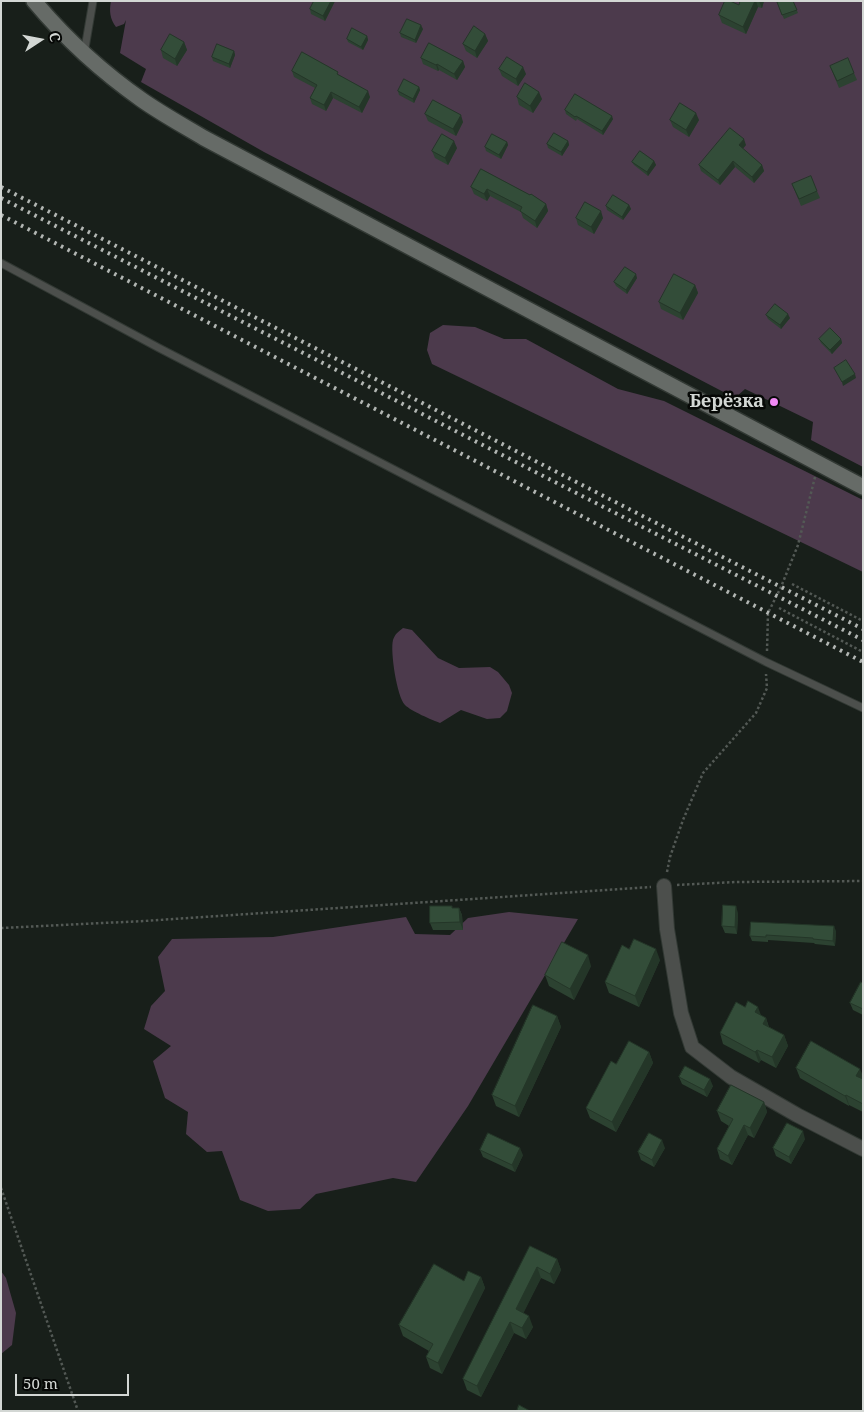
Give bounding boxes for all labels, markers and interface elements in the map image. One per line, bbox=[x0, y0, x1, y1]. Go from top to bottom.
north arrow bbox=[15, 15, 65, 65]
text: С bbox=[45, 31, 65, 43]
place label: Берёзка bbox=[690, 391, 764, 413]
marker: Берёзка bbox=[768, 396, 780, 408]
scale bar bbox=[18, 1364, 131, 1396]
text: 50 m bbox=[23, 1373, 58, 1393]

